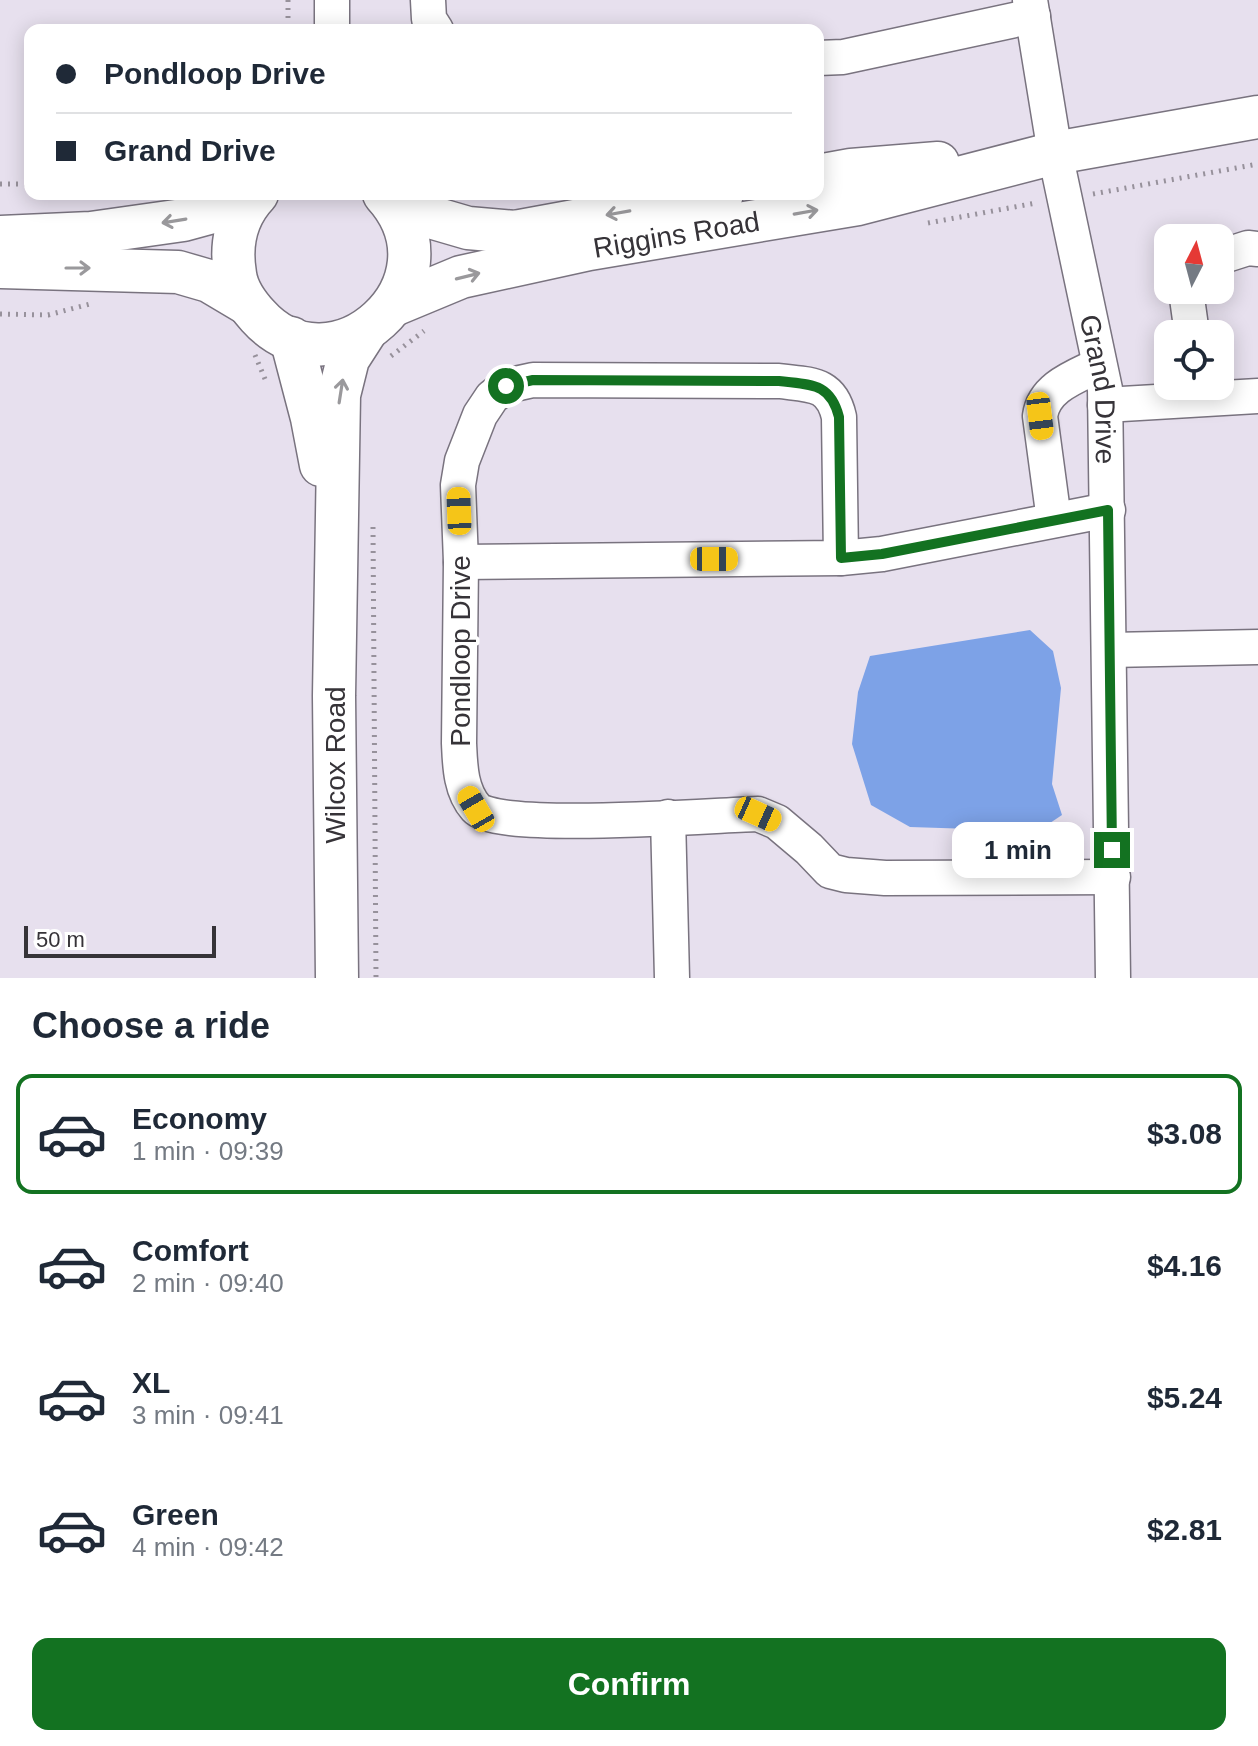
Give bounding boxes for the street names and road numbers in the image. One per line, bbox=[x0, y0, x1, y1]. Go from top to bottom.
street label: Riggins Road bbox=[591, 206, 762, 264]
street label: Grand Drive bbox=[1074, 312, 1121, 464]
street label: Pondloop Drive bbox=[445, 555, 476, 747]
street label: Wilcox Road bbox=[320, 686, 351, 844]

